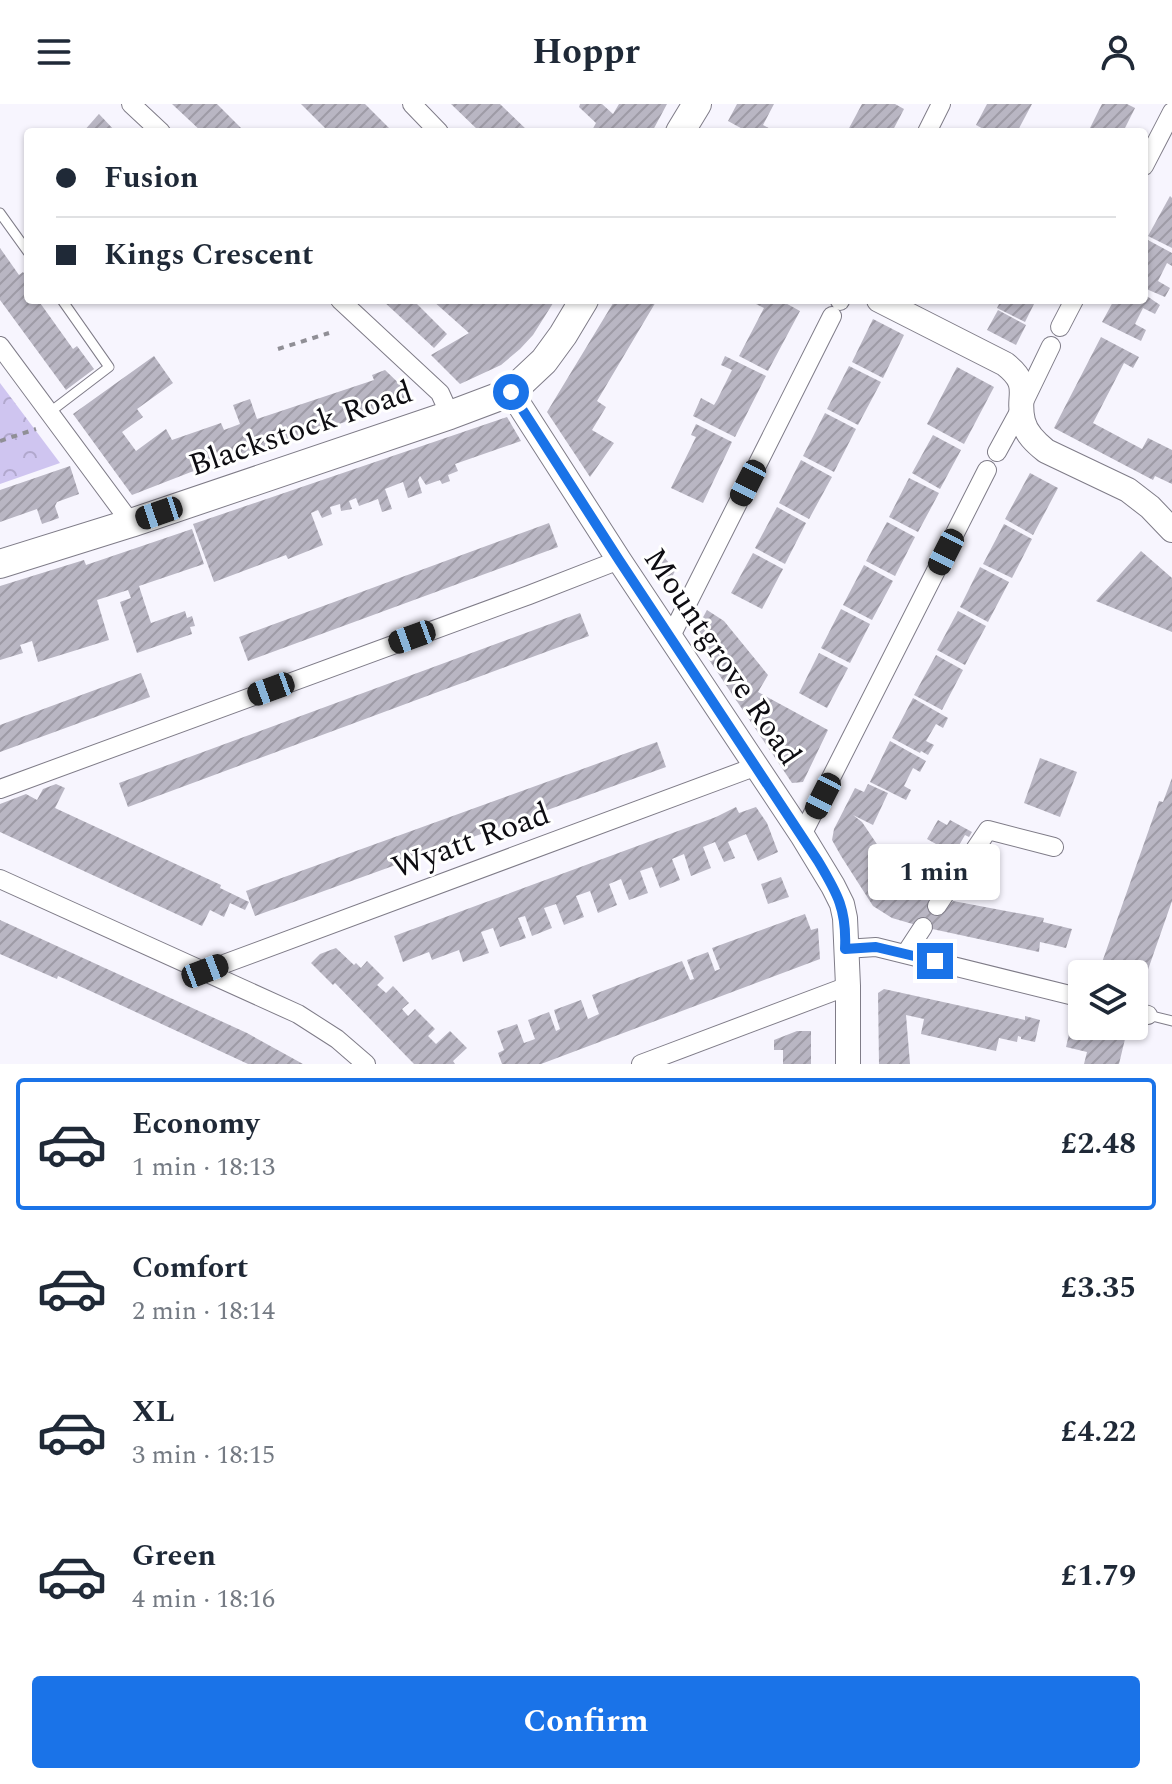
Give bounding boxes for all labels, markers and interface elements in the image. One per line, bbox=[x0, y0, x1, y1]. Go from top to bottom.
text: Hoppr bbox=[532, 25, 640, 80]
icon: menu bbox=[32, 30, 76, 74]
icon: person bbox=[1096, 30, 1140, 74]
text: Fusion bbox=[104, 155, 199, 201]
text: Kings Crescent bbox=[104, 232, 314, 278]
street label: Blackstock Road bbox=[182, 368, 420, 490]
route start bbox=[493, 374, 529, 410]
car bbox=[726, 456, 770, 510]
car bbox=[132, 494, 186, 532]
car bbox=[924, 525, 968, 579]
street label: Mountgrove Road bbox=[631, 538, 813, 776]
car bbox=[385, 618, 439, 656]
car bbox=[244, 670, 298, 708]
car bbox=[801, 769, 845, 823]
street label: Wyatt Road bbox=[385, 790, 557, 892]
callout: 1 min bbox=[869, 845, 1001, 901]
text: 1 min bbox=[899, 852, 969, 892]
route end bbox=[917, 943, 953, 979]
car bbox=[178, 951, 232, 991]
map controls bbox=[1068, 960, 1148, 1040]
button: layers bbox=[1068, 960, 1148, 1040]
text: Economy bbox=[132, 1101, 259, 1147]
icon: car bbox=[36, 1108, 108, 1180]
text: £2.48 bbox=[1061, 1121, 1136, 1167]
text: 1 min · 18:13 bbox=[132, 1147, 275, 1187]
text: Comfort bbox=[132, 1245, 248, 1291]
icon: car bbox=[36, 1252, 108, 1324]
text: £3.35 bbox=[1061, 1265, 1136, 1311]
text: 2 min · 18:14 bbox=[132, 1291, 275, 1331]
text: XL bbox=[132, 1389, 175, 1435]
icon: car bbox=[36, 1396, 108, 1468]
text: £4.22 bbox=[1061, 1409, 1136, 1455]
text: 3 min · 18:15 bbox=[132, 1435, 275, 1475]
text: Green bbox=[132, 1533, 216, 1579]
icon: car bbox=[36, 1540, 108, 1612]
text: £1.79 bbox=[1061, 1553, 1136, 1599]
text: 4 min · 18:16 bbox=[132, 1579, 275, 1619]
button: Confirm bbox=[32, 1676, 1140, 1768]

